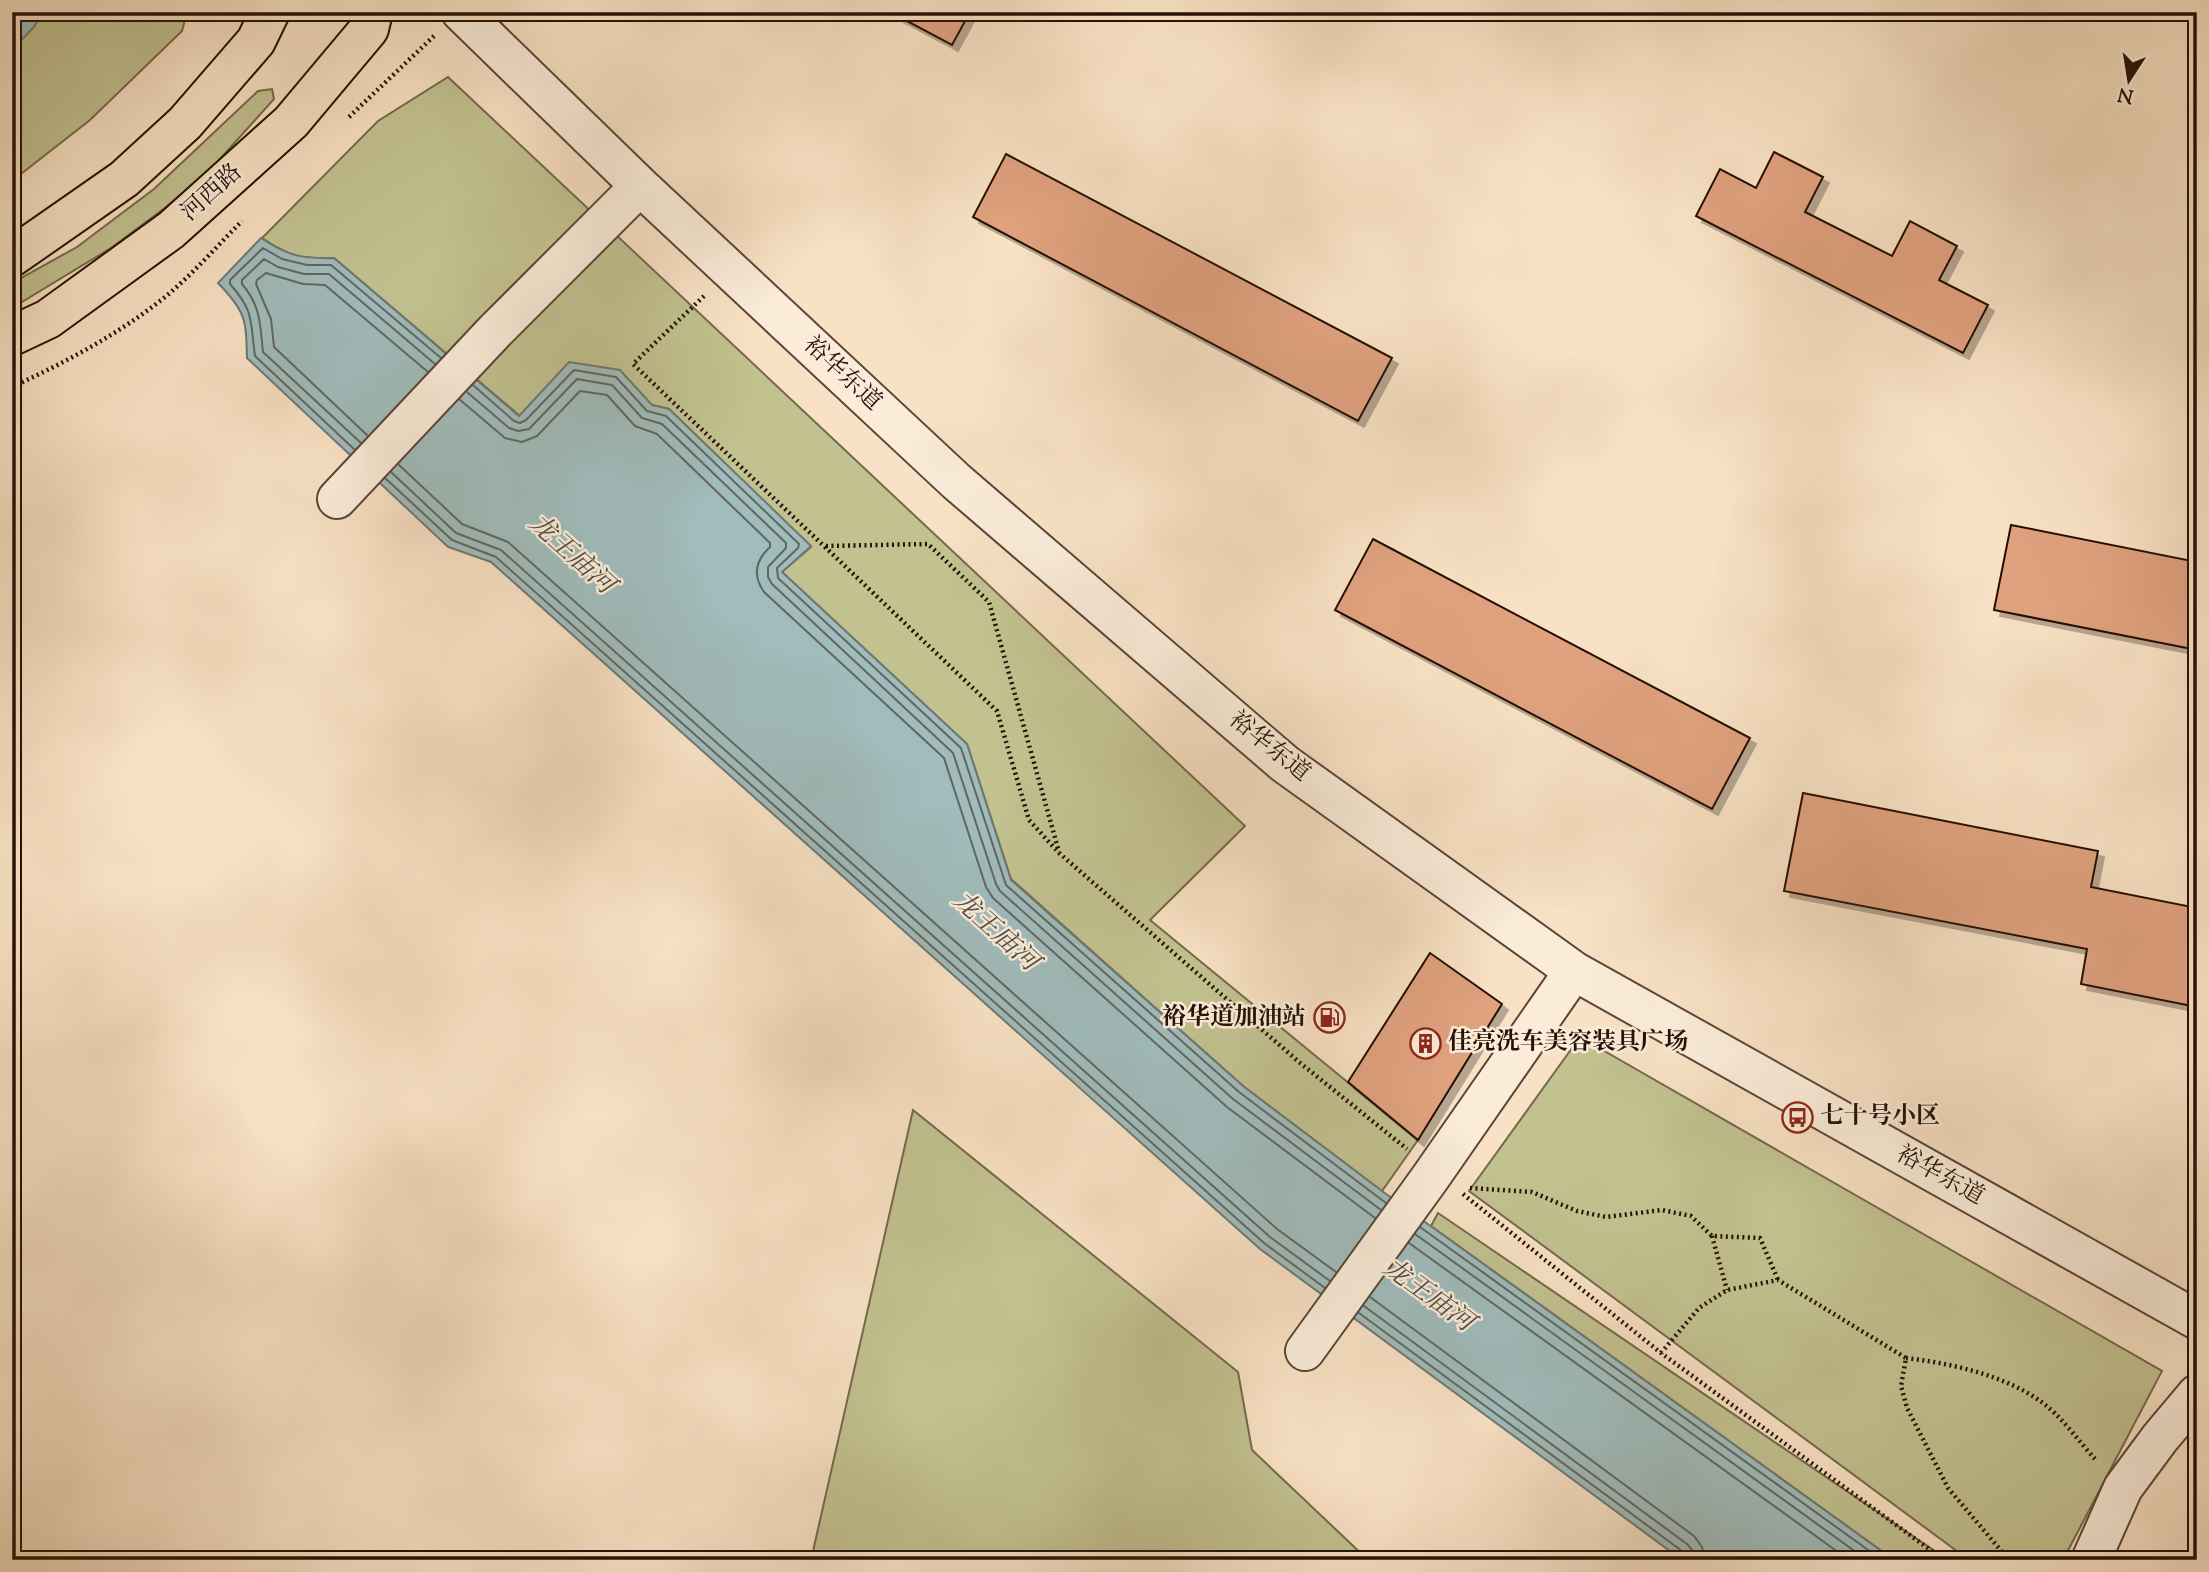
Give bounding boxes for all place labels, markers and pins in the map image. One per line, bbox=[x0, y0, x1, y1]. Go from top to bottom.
place label: 裕华道加油站 bbox=[1162, 1001, 1306, 1035]
fuel station icon: 裕华道加油站 bbox=[1312, 1001, 1346, 1035]
building icon: 佳亮洗车美容装具广场 bbox=[1408, 1026, 1442, 1060]
place label: 佳亮洗车美容装具广场 bbox=[1448, 1026, 1688, 1060]
bus stop icon: 七十号小区 bbox=[1780, 1100, 1814, 1134]
place label: 七十号小区 bbox=[1820, 1100, 1940, 1134]

